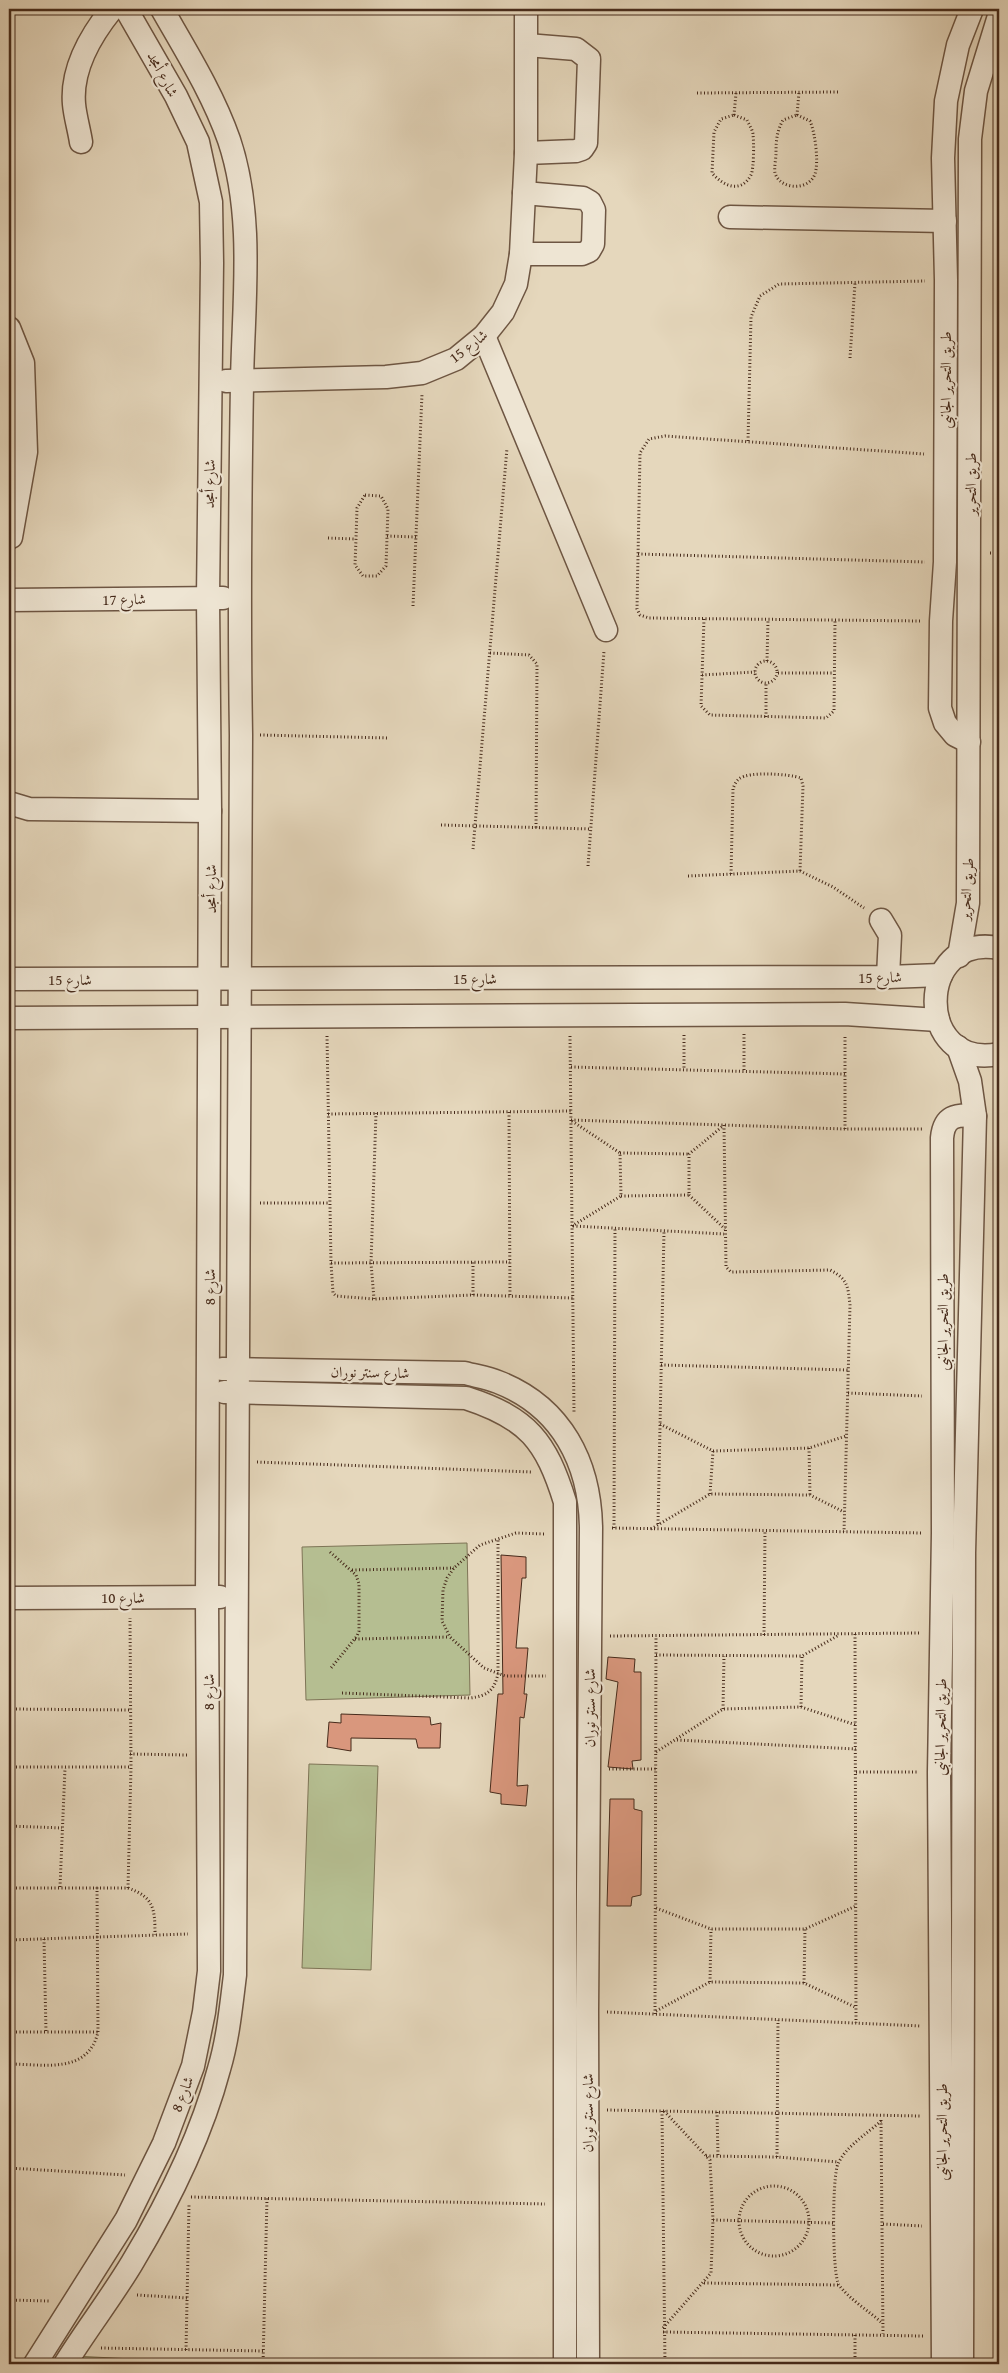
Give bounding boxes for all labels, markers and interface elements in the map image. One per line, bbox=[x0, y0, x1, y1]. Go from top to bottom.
street label: شارع أمجد bbox=[140, 47, 184, 102]
street label: شارع 15 bbox=[444, 324, 494, 370]
street label: طريق التحرير الجانبى bbox=[935, 331, 957, 429]
street label: طريق التحرير bbox=[960, 453, 981, 517]
street label: شارع أمجد bbox=[198, 459, 223, 509]
street label: شارع 17 bbox=[102, 588, 146, 613]
street label: طريق التحرير bbox=[953, 857, 979, 923]
street label: شارع أمجد bbox=[200, 865, 224, 914]
street label: شارع 15 bbox=[858, 966, 902, 991]
street label: شارع 15 bbox=[453, 968, 497, 992]
street label: شارع 15 bbox=[48, 969, 92, 993]
street label: شارع 8 bbox=[199, 1269, 223, 1305]
street label: طريق التحرير الجانبى bbox=[932, 1273, 954, 1371]
street label: شارع سنتر نوران bbox=[330, 1361, 410, 1386]
street label: شارع 10 bbox=[101, 1587, 145, 1611]
street label: شارع سنتر نوران bbox=[579, 1669, 603, 1747]
street label: شارع 8 bbox=[198, 1674, 222, 1710]
street label: طريق التحرير الجانبى bbox=[929, 1678, 952, 1776]
street label: شارع 8 bbox=[166, 2073, 201, 2116]
street label: شارع سنتر نوران bbox=[577, 2074, 601, 2152]
street label: طريق التحرير الجانبى bbox=[931, 2083, 953, 2181]

